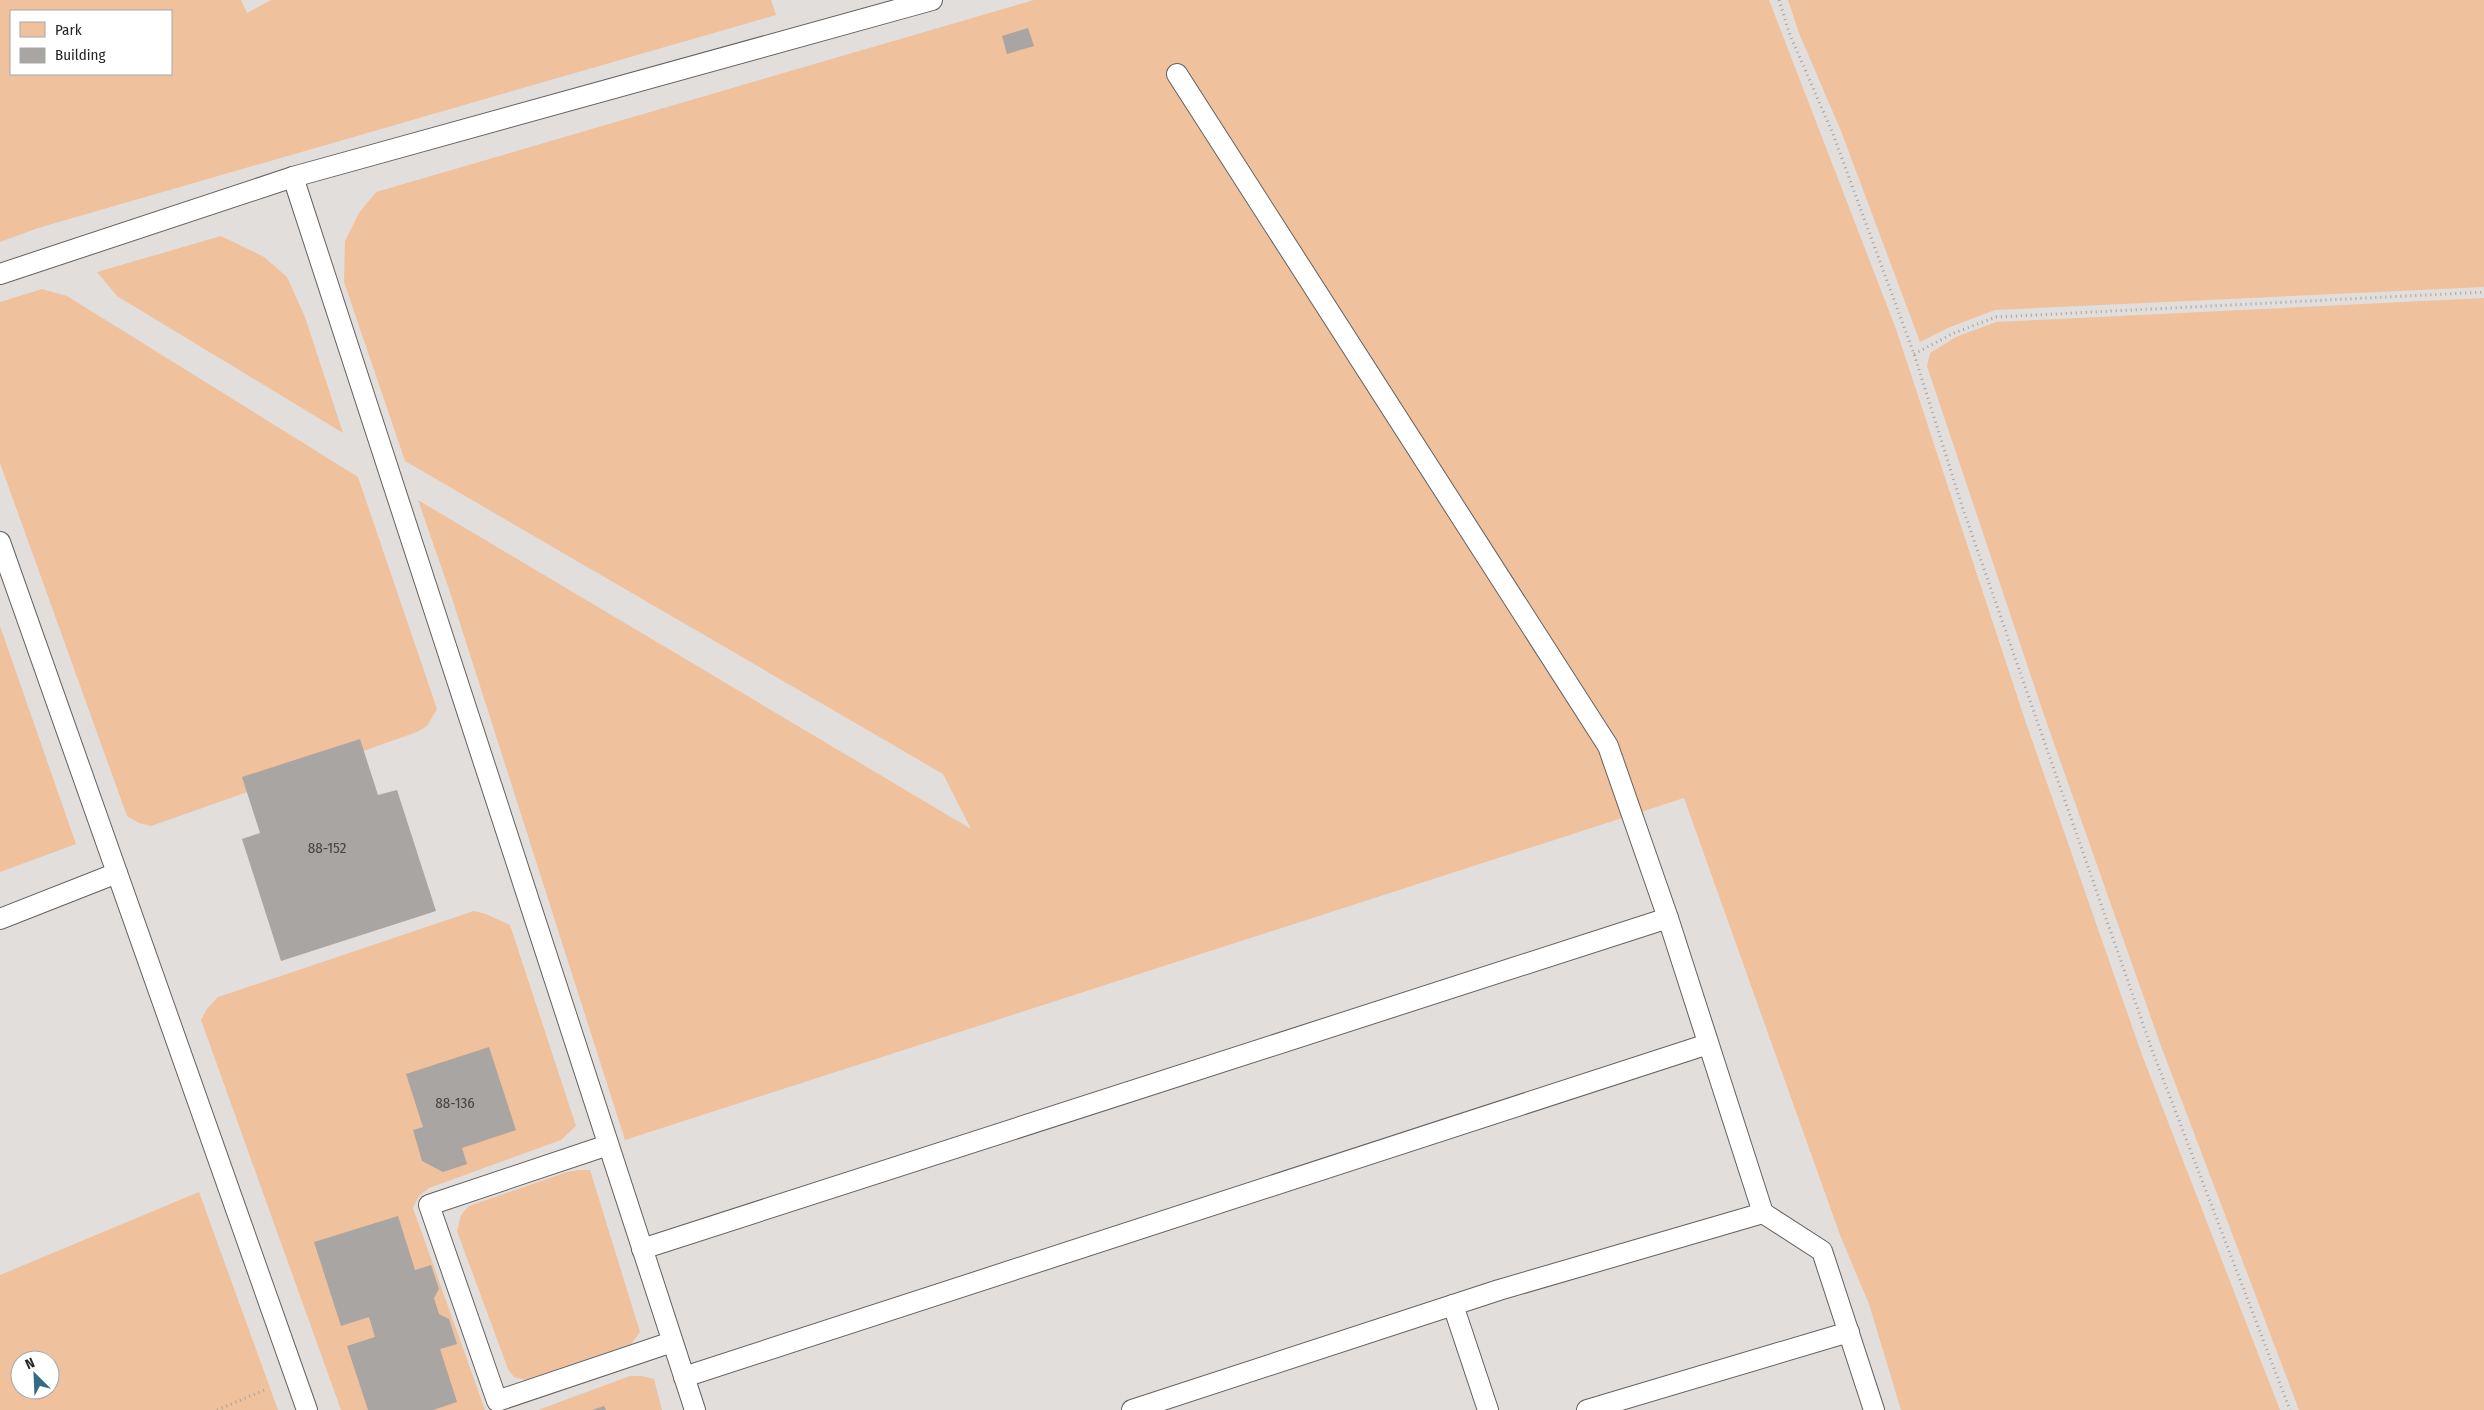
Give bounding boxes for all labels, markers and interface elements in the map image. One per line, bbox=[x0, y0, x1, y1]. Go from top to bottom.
legend bbox=[10, 10, 172, 75]
text: Park bbox=[55, 21, 82, 39]
text: Building bbox=[55, 46, 106, 64]
house number: 88-152 bbox=[308, 839, 347, 857]
house number: 88-136 bbox=[435, 1094, 475, 1112]
north arrow bbox=[10, 1350, 60, 1400]
text: N bbox=[23, 1354, 37, 1373]

